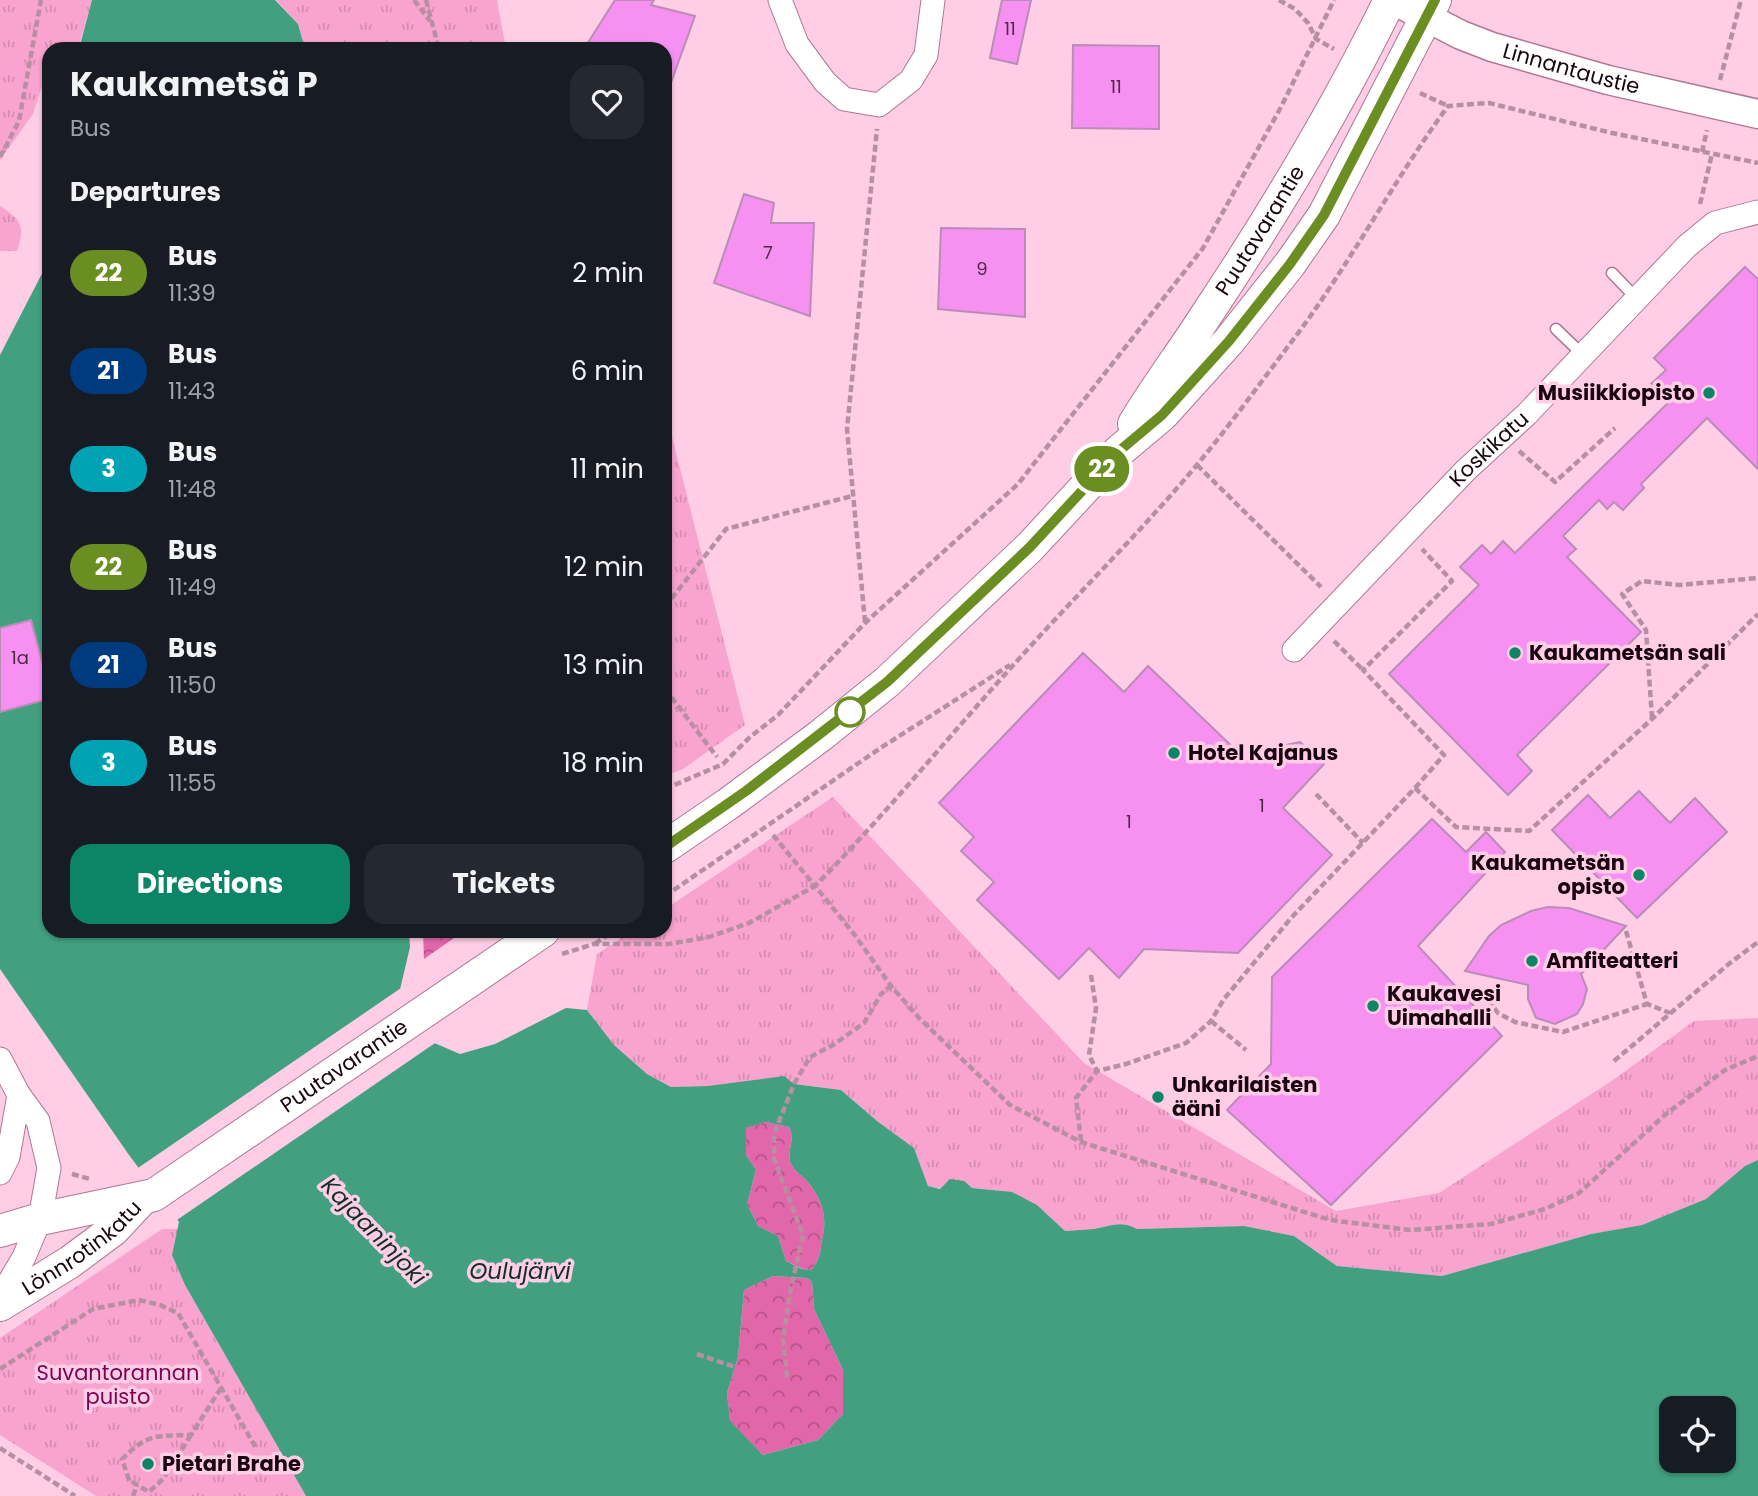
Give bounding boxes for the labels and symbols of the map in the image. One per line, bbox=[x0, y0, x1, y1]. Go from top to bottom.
house number: 11 bbox=[1004, 16, 1016, 41]
street label: Linnantaustie bbox=[1500, 36, 1643, 101]
house number: 11 bbox=[1110, 74, 1122, 99]
street label: Puutavarantie bbox=[1208, 160, 1311, 301]
house number: 7 bbox=[763, 240, 773, 265]
house number: 9 bbox=[976, 256, 988, 281]
place label: Musiikkiopisto bbox=[1538, 378, 1695, 407]
marker: Musiikkiopisto bbox=[1701, 385, 1717, 401]
street label: Koskikatu bbox=[1442, 404, 1535, 493]
line badge: 22 bbox=[1070, 446, 1134, 492]
place label: Kaukametsän sali bbox=[1529, 638, 1726, 667]
house number: 1a bbox=[11, 645, 29, 670]
marker: Kaukametsän sali bbox=[1507, 645, 1523, 661]
unlabelled marker bbox=[835, 697, 865, 727]
place label: Hotel Kajanus bbox=[1188, 738, 1338, 767]
marker: Hotel Kajanus bbox=[1166, 745, 1182, 761]
house number: 1 bbox=[1259, 793, 1265, 818]
house number: 1 bbox=[1126, 809, 1132, 834]
place label: Kaukametsän opisto bbox=[1471, 848, 1625, 901]
marker: Kaukametsän opisto bbox=[1631, 867, 1647, 883]
place label: Amfiteatteri bbox=[1546, 946, 1678, 975]
marker: Amfiteatteri bbox=[1524, 953, 1540, 969]
place label: Kaukavesi Uimahalli bbox=[1387, 979, 1501, 1032]
marker: Kaukavesi Uimahalli bbox=[1365, 998, 1381, 1014]
street label: Puutavarantie bbox=[274, 1012, 413, 1119]
place label: Unkarilaisten ääni bbox=[1172, 1070, 1317, 1123]
marker: Unkarilaisten ääni bbox=[1150, 1089, 1166, 1105]
water label: Kajaaninjoki bbox=[314, 1170, 434, 1292]
street label: Lönnrotinkatu bbox=[16, 1194, 148, 1302]
water label: Oulujärvi bbox=[469, 1255, 571, 1287]
park label: Suvantorannan puisto bbox=[37, 1358, 199, 1411]
place label: Pietari Brahe bbox=[162, 1449, 301, 1478]
marker: Pietari Brahe bbox=[140, 1456, 156, 1472]

